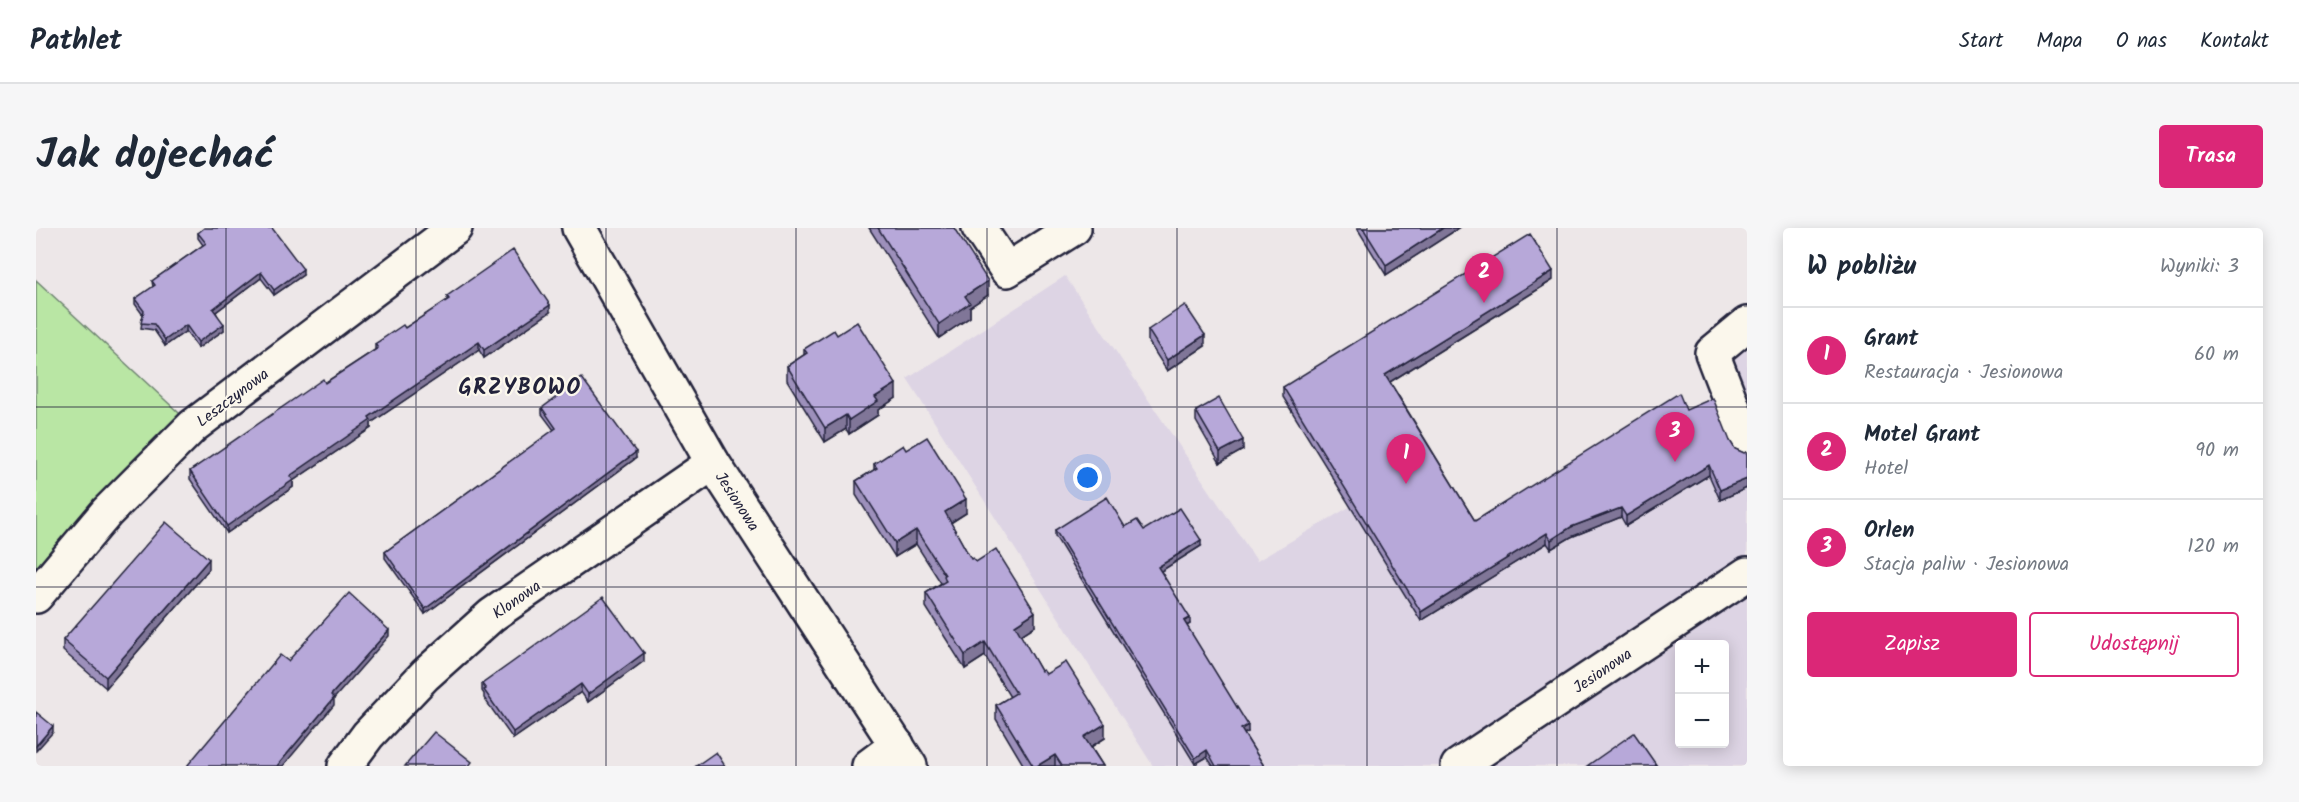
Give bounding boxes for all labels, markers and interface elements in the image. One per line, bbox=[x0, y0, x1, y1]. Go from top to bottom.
text: Pathlet bbox=[30, 19, 122, 64]
text: Start bbox=[1959, 25, 2003, 58]
text: Mapa bbox=[2036, 25, 2083, 58]
text: O nas bbox=[2116, 25, 2167, 58]
text: Kontakt bbox=[2200, 25, 2269, 58]
text: Jak dojechać bbox=[36, 123, 274, 190]
button: Trasa bbox=[2159, 125, 2263, 188]
text: W pobliżu bbox=[1807, 246, 1916, 288]
text: Wyniki: 3 bbox=[2160, 251, 2239, 283]
pin: 2 bbox=[1464, 254, 1504, 303]
text: Grant bbox=[1864, 322, 1918, 357]
text: 1 bbox=[1823, 339, 1830, 371]
text: 60 m bbox=[2194, 339, 2239, 371]
text: Restauracja · Jesionowa bbox=[1864, 357, 2063, 389]
street label: Leszczynowa bbox=[191, 362, 275, 434]
district label: GRZYBOWO bbox=[458, 371, 582, 406]
pin: 3 bbox=[1656, 412, 1694, 462]
text: Motel Grant bbox=[1864, 418, 1980, 453]
pin: 1 bbox=[1386, 434, 1426, 484]
text: 2 bbox=[1821, 435, 1832, 467]
text: 90 m bbox=[2195, 435, 2239, 467]
text: Hotel bbox=[1864, 453, 1908, 485]
your location bbox=[1073, 463, 1102, 492]
street label: Jesionowa bbox=[708, 467, 765, 537]
text: Orlen bbox=[1864, 514, 1914, 549]
text: 3 bbox=[1821, 531, 1832, 563]
text: 120 m bbox=[2187, 531, 2239, 563]
text: Stacja paliw · Jesionowa bbox=[1864, 549, 2069, 581]
street label: Klonowa bbox=[487, 574, 546, 626]
button: Zapisz bbox=[1807, 612, 2017, 677]
button: Udostępnij bbox=[2029, 612, 2239, 677]
map controls bbox=[1675, 640, 1729, 748]
button: + bbox=[1675, 640, 1729, 694]
street label: Jesionowa bbox=[1568, 642, 1637, 700]
button: − bbox=[1675, 694, 1729, 748]

